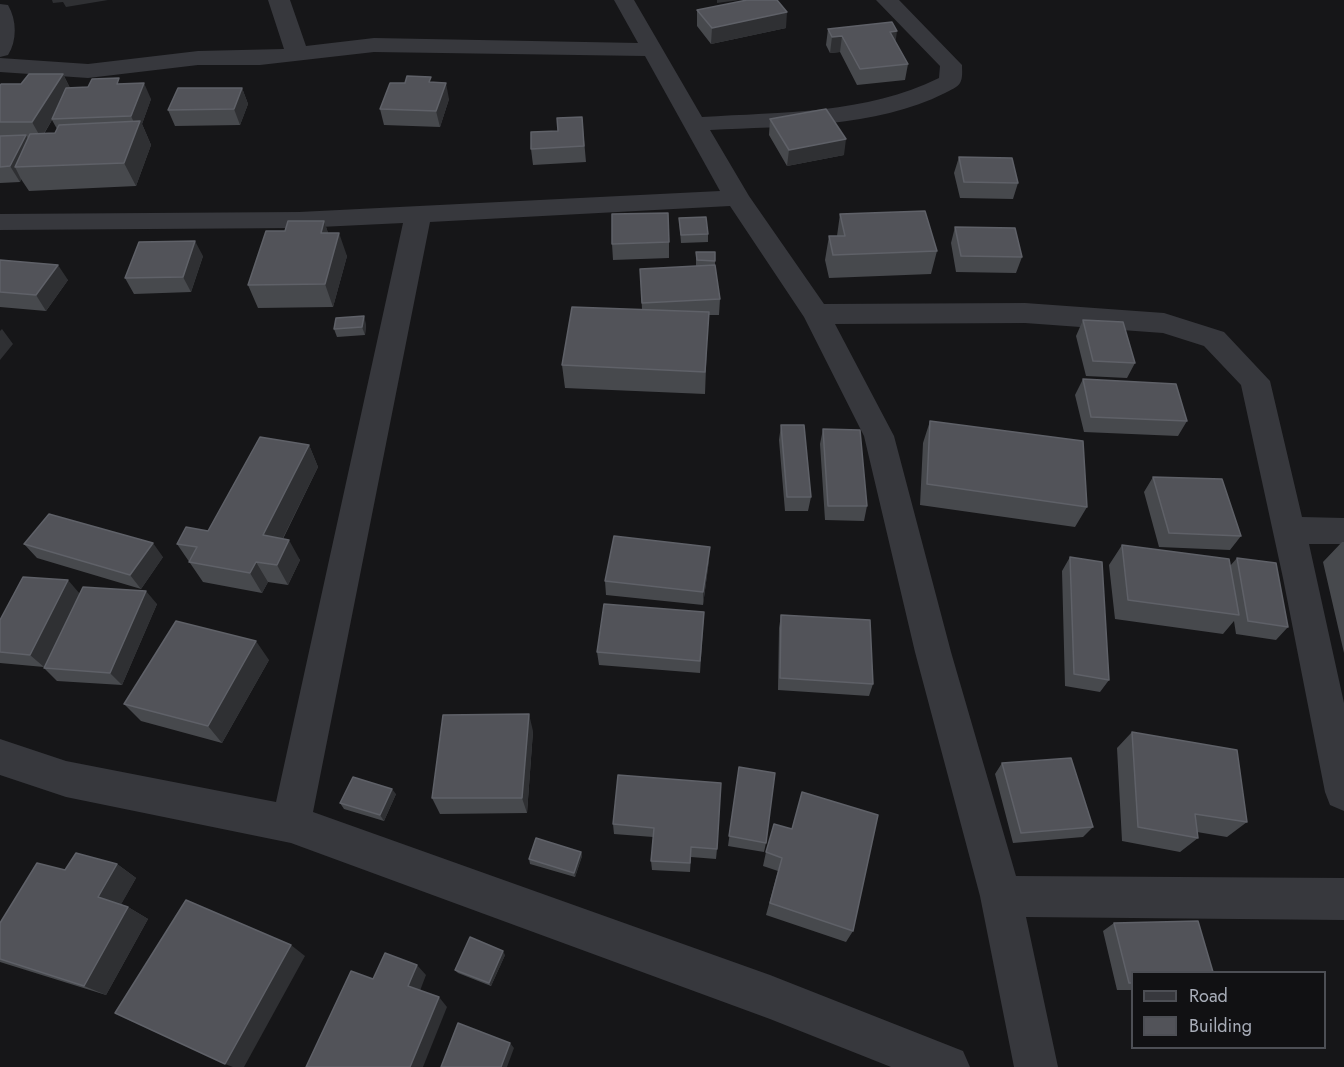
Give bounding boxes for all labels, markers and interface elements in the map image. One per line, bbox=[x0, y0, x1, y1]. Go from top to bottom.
legend bbox=[1131, 971, 1326, 1049]
text: Road bbox=[1189, 983, 1228, 1009]
text: Building bbox=[1189, 1013, 1252, 1039]

